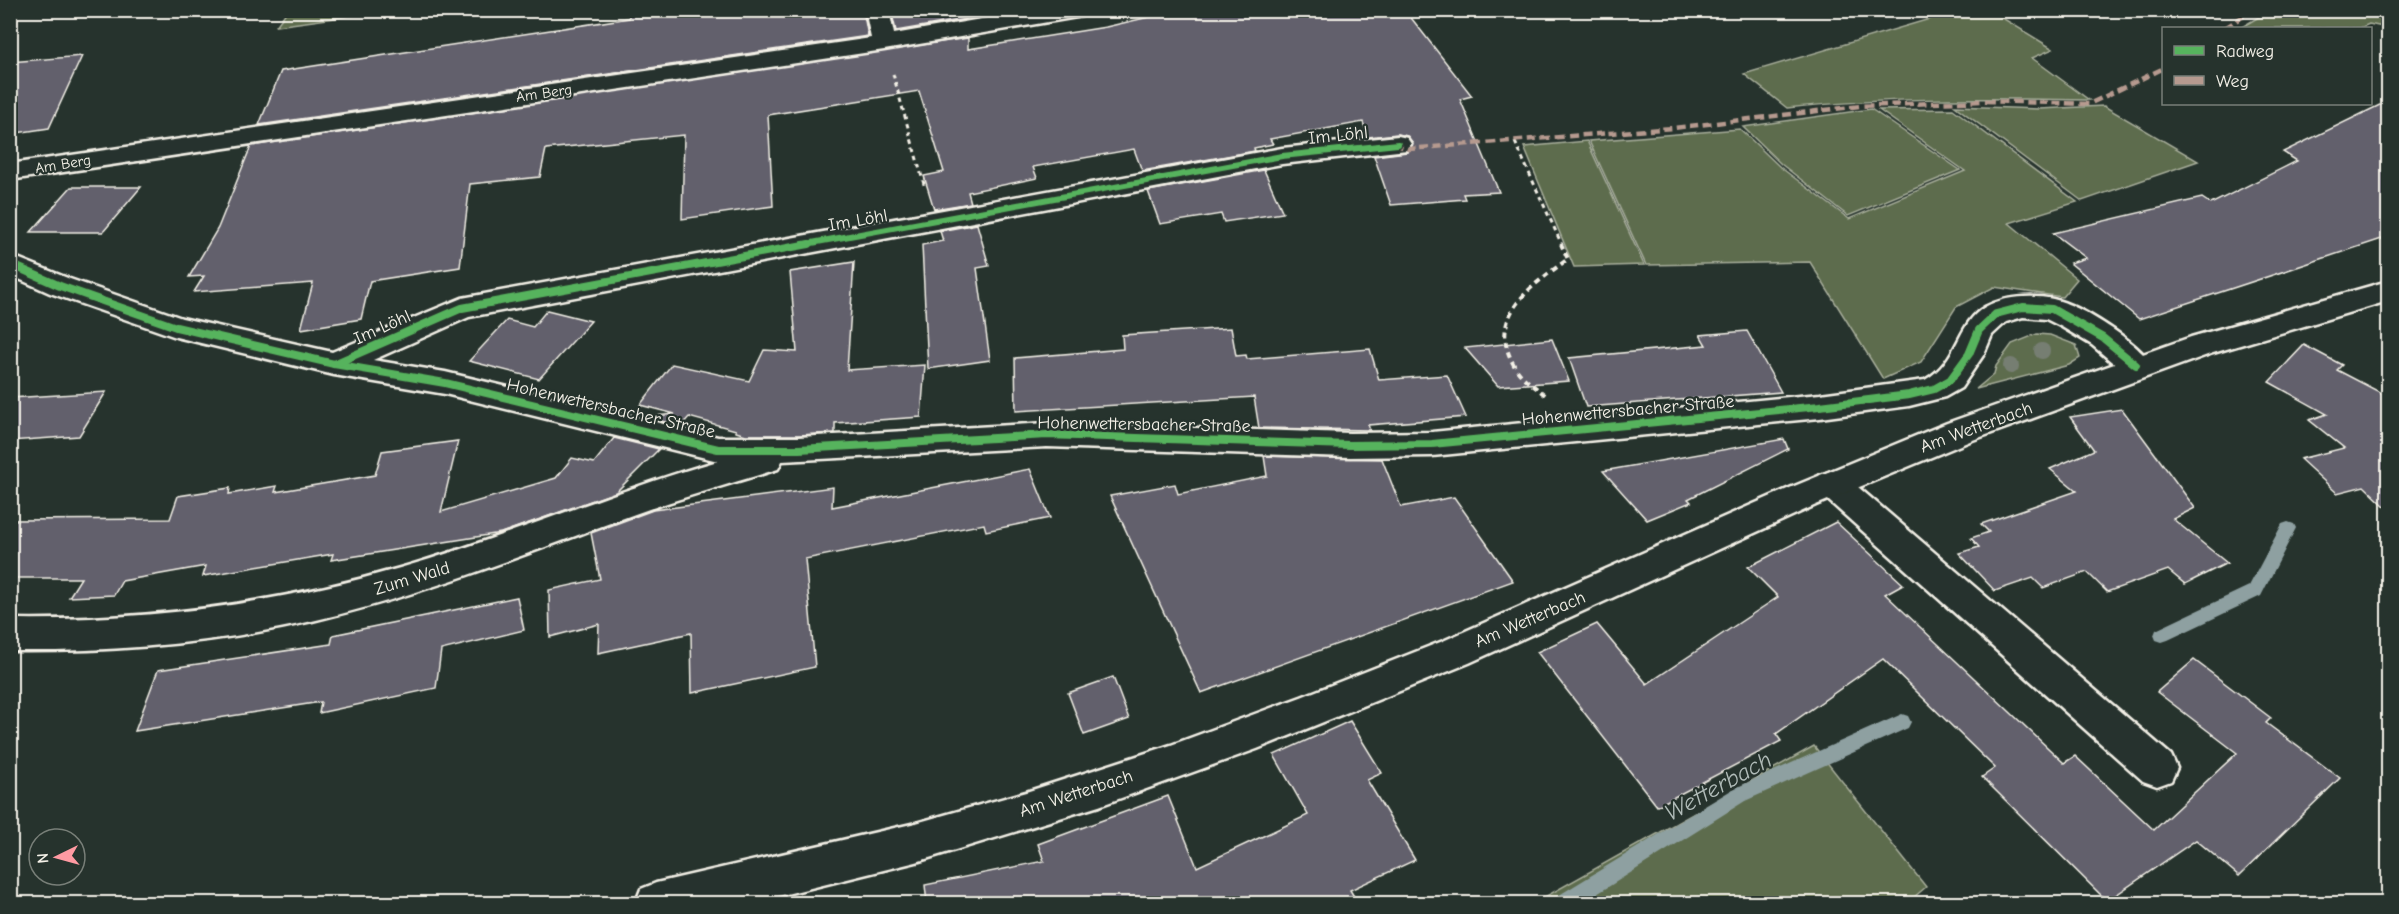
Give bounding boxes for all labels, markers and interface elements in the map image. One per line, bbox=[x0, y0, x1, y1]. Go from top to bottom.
legend bbox=[2162, 27, 2372, 105]
text: Radweg bbox=[2216, 41, 2274, 62]
text: Weg bbox=[2216, 71, 2249, 92]
street label: Am Berg bbox=[515, 80, 573, 106]
street label: Im Löhl bbox=[1307, 122, 1369, 149]
street label: Am Berg bbox=[34, 151, 92, 177]
street label: Im Löhl bbox=[827, 205, 889, 236]
street label: Im Löhl bbox=[351, 306, 414, 349]
street label: Hohenwettersbacher Straße bbox=[505, 374, 717, 443]
street label: Hohenwettersbacher Straße bbox=[1521, 391, 1735, 430]
street label: Am Wetterbach bbox=[1917, 397, 2035, 458]
street label: Hohenwettersbacher Straße bbox=[1037, 412, 1251, 437]
street label: Zum Wald bbox=[372, 557, 452, 600]
street label: Am Wetterbach bbox=[1472, 587, 1589, 652]
water label: Wetterbach bbox=[1660, 745, 1776, 827]
street label: Am Wetterbach bbox=[1017, 765, 1135, 822]
north arrow bbox=[27, 827, 87, 887]
text: N bbox=[34, 852, 52, 864]

